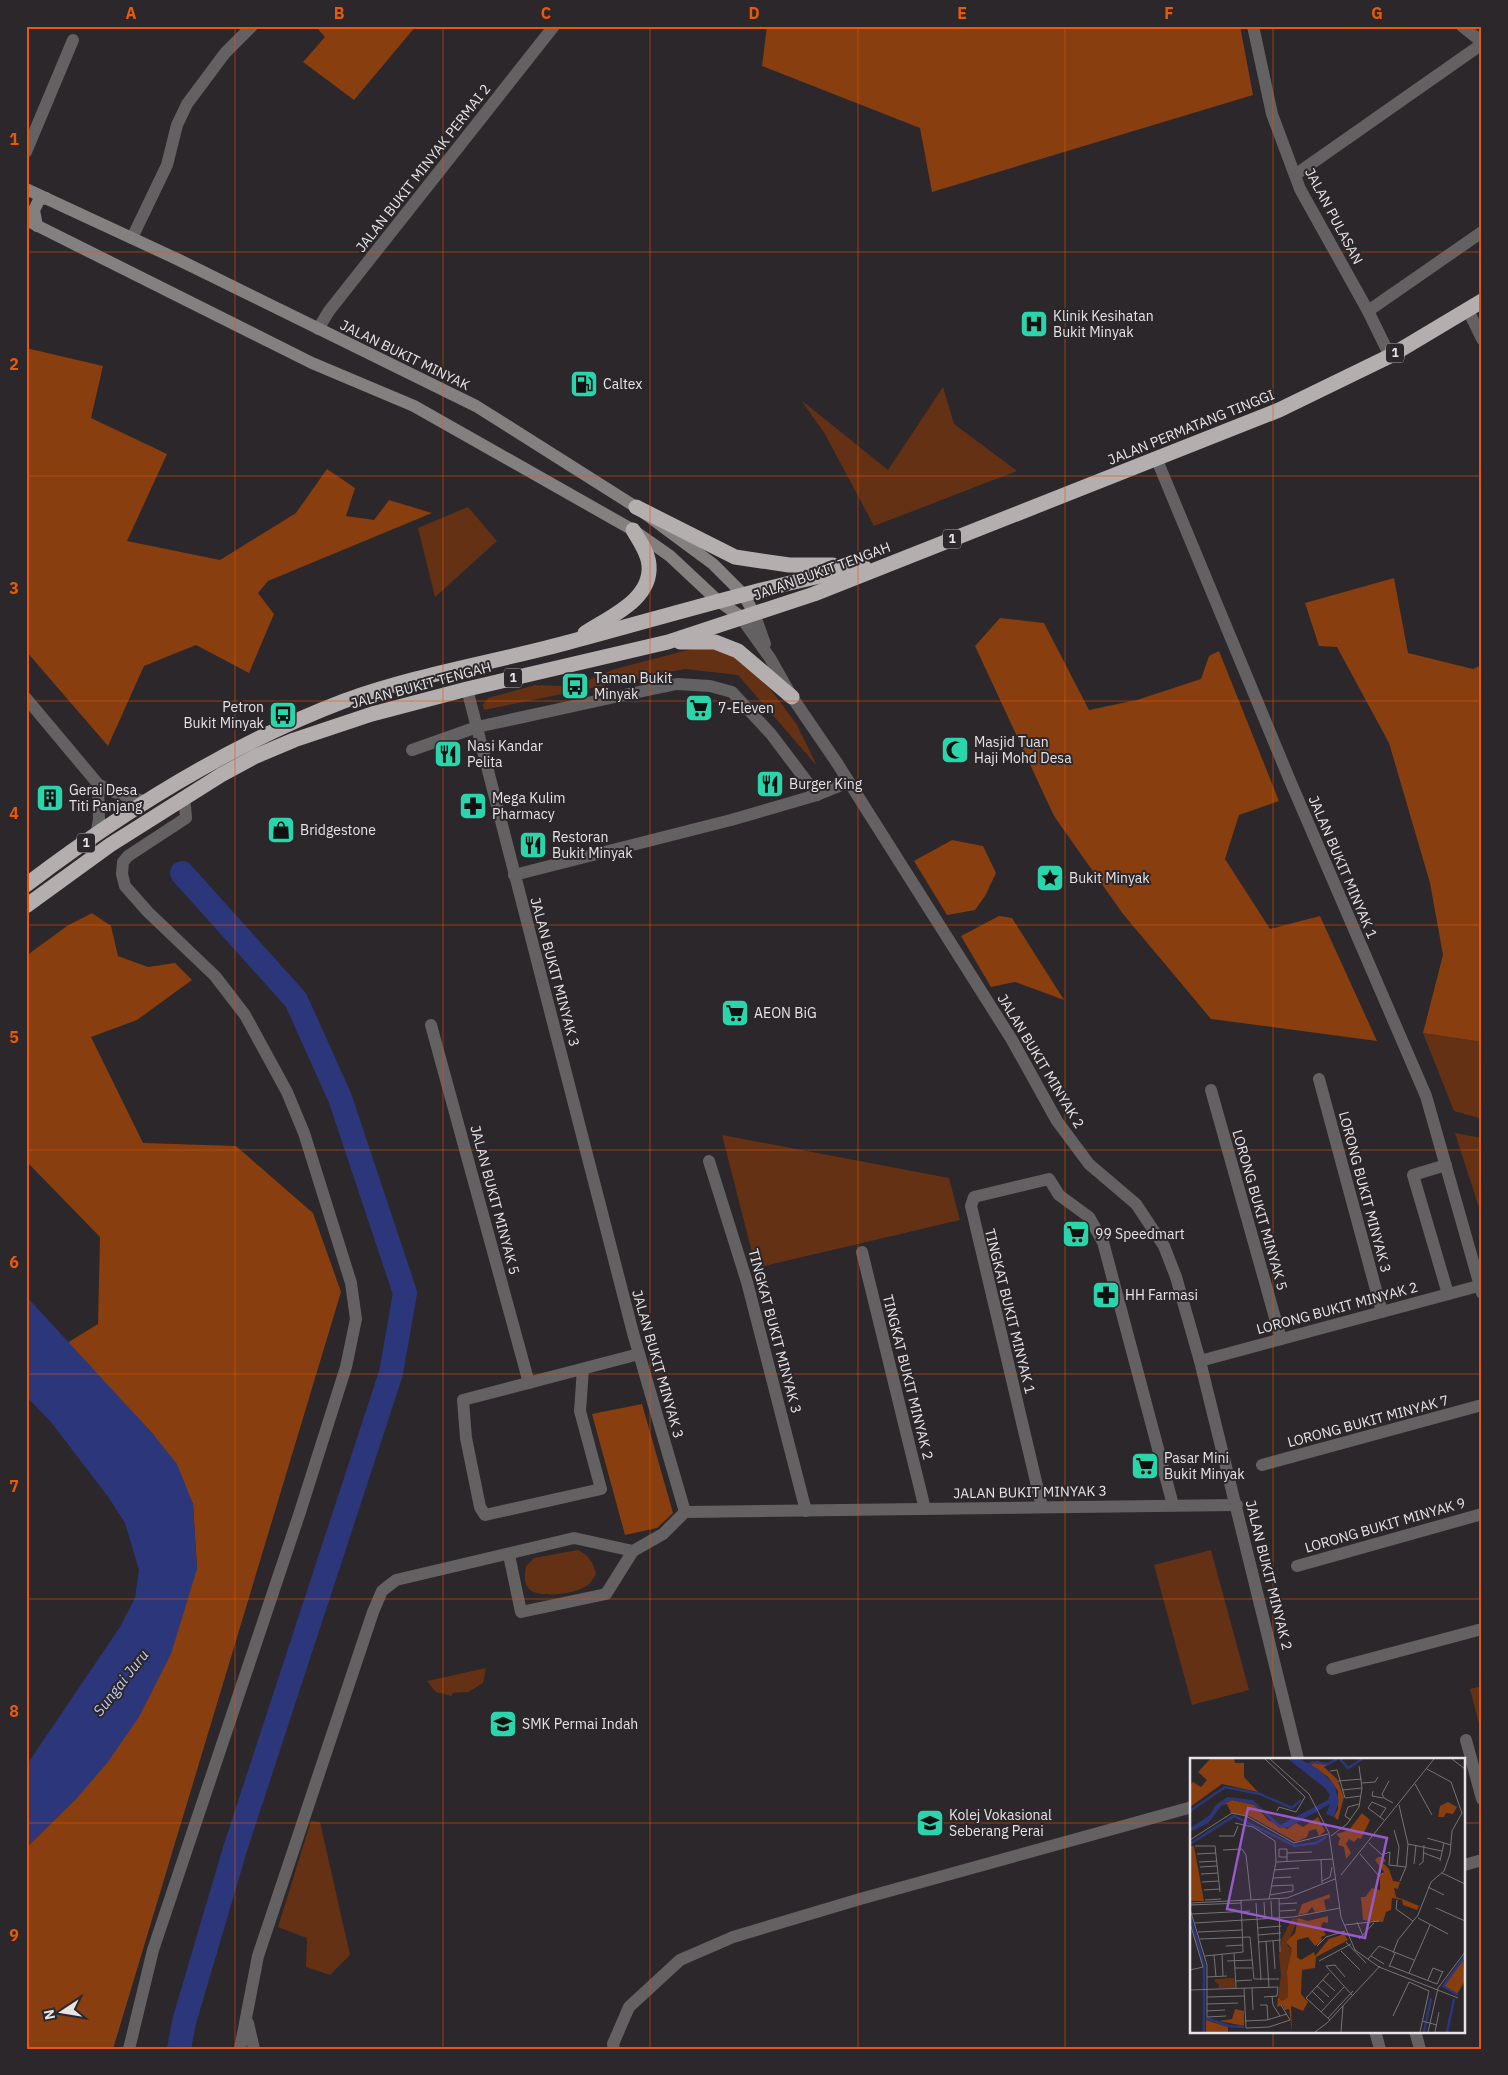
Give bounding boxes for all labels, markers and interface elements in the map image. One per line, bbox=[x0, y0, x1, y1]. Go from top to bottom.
text: A bbox=[126, 3, 137, 23]
text: B bbox=[334, 3, 345, 23]
text: C bbox=[541, 3, 551, 23]
text: D bbox=[748, 3, 760, 23]
text: E bbox=[957, 3, 967, 23]
text: F bbox=[1164, 3, 1174, 23]
text: G bbox=[1371, 3, 1383, 23]
street label: JALAN BUKIT MINYAK PERMAI 2 bbox=[352, 80, 494, 256]
text: 1 bbox=[9, 129, 19, 149]
street label: JALAN PULASAN bbox=[1301, 165, 1367, 267]
place label: Klinik Kesihatan Bukit Minyak bbox=[1053, 307, 1154, 341]
hospital icon: Klinik Kesihatan Bukit Minyak bbox=[1019, 309, 1049, 339]
street label: JALAN BUKIT MINYAK bbox=[337, 316, 473, 394]
road number: 1 bbox=[1386, 343, 1404, 362]
text: 2 bbox=[9, 354, 19, 374]
fuel station icon: Caltex bbox=[569, 369, 599, 399]
place label: Caltex bbox=[603, 375, 642, 393]
street label: JALAN PERMATANG TINGGI bbox=[1105, 385, 1277, 469]
road number: 1 bbox=[943, 530, 961, 548]
street label: JALAN BUKIT TENGAH bbox=[751, 538, 893, 604]
text: 3 bbox=[9, 578, 19, 598]
street label: JALAN BUKIT TENGAH bbox=[349, 658, 493, 712]
road number: 1 bbox=[504, 668, 522, 688]
place label: Taman Bukit Minyak bbox=[594, 669, 672, 703]
bus stop icon: Taman Bukit Minyak bbox=[560, 671, 590, 701]
supermarket icon: 7-Eleven bbox=[684, 693, 714, 723]
place label: Petron Bukit Minyak bbox=[183, 698, 265, 732]
place label: 7-Eleven bbox=[718, 699, 774, 717]
bus stop icon: Petron Bukit Minyak bbox=[268, 700, 298, 730]
place label: Masjid Tuan Haji Mohd Desa bbox=[974, 733, 1072, 767]
mosque icon: Masjid Tuan Haji Mohd Desa bbox=[940, 735, 970, 765]
place label: Nasi Kandar Pelita bbox=[467, 737, 543, 771]
restaurant icon: Nasi Kandar Pelita bbox=[433, 739, 463, 769]
restaurant icon: Burger King bbox=[755, 769, 785, 799]
place label: Burger King bbox=[789, 775, 863, 793]
place label: Gerai Desa Titi Panjang bbox=[69, 781, 143, 815]
building icon: Gerai Desa Titi Panjang bbox=[35, 783, 65, 813]
place label: Mega Kulim Pharmacy bbox=[492, 789, 565, 823]
pharmacy icon: Mega Kulim Pharmacy bbox=[458, 791, 488, 821]
street label: JALAN BUKIT MINYAK 1 bbox=[1305, 793, 1381, 941]
text: 4 bbox=[9, 803, 19, 823]
shop icon: Bridgestone bbox=[266, 815, 296, 845]
place label: Bridgestone bbox=[300, 821, 376, 839]
place label: Restoran Bukit Minyak bbox=[552, 828, 633, 862]
restaurant icon: Restoran Bukit Minyak bbox=[518, 830, 548, 860]
road number: 1 bbox=[77, 834, 95, 852]
place icon: Bukit Minyak bbox=[1035, 863, 1065, 893]
place label: Bukit Minyak bbox=[1069, 869, 1150, 887]
street label: JALAN BUKIT MINYAK 3 bbox=[526, 895, 584, 1049]
street label: JALAN BUKIT MINYAK 2 bbox=[994, 990, 1088, 1132]
supermarket icon: AEON BiG bbox=[720, 998, 750, 1028]
place label: AEON BiG bbox=[754, 1004, 817, 1022]
text: 5 bbox=[9, 1027, 19, 1047]
street label: LORONG BUKIT MINYAK 3 bbox=[1335, 1109, 1395, 1275]
street label: JALAN BUKIT MINYAK 5 bbox=[466, 1123, 524, 1277]
street label: LORONG BUKIT MINYAK 5 bbox=[1228, 1128, 1292, 1292]
supermarket icon: 99 Speedmart bbox=[1061, 1219, 1091, 1249]
place label: 99 Speedmart bbox=[1095, 1225, 1185, 1243]
street label: TINGKAT BUKIT MINYAK 1 bbox=[981, 1227, 1039, 1395]
street label: TINGKAT BUKIT MINYAK 3 bbox=[744, 1247, 806, 1415]
text: 6 bbox=[9, 1252, 19, 1272]
street label: LORONG BUKIT MINYAK 2 bbox=[1254, 1278, 1420, 1338]
pharmacy icon: HH Farmasi bbox=[1091, 1280, 1121, 1310]
place label: HH Farmasi bbox=[1125, 1286, 1198, 1304]
street label: JALAN BUKIT MINYAK 3 bbox=[628, 1288, 688, 1440]
street label: TINGKAT BUKIT MINYAK 2 bbox=[879, 1293, 937, 1461]
street label: LORONG BUKIT MINYAK 7 bbox=[1285, 1391, 1451, 1451]
place label: Pasar Mini Bukit Minyak bbox=[1164, 1449, 1245, 1483]
supermarket icon: Pasar Mini Bukit Minyak bbox=[1130, 1451, 1160, 1481]
text: 7 bbox=[9, 1476, 19, 1496]
street label: JALAN BUKIT MINYAK 3 bbox=[953, 1482, 1107, 1502]
street label: LORONG BUKIT MINYAK 9 bbox=[1303, 1493, 1467, 1557]
street label: JALAN BUKIT MINYAK 2 bbox=[1242, 1498, 1296, 1652]
water label: Sungai Juru bbox=[89, 1646, 152, 1720]
text: 8 bbox=[9, 1701, 19, 1721]
school or university icon: SMK Permai Indah bbox=[488, 1709, 518, 1739]
place label: SMK Permai Indah bbox=[522, 1715, 638, 1733]
inset map bbox=[1190, 1758, 1466, 2032]
place label: Kolej Vokasional Seberang Perai bbox=[949, 1806, 1052, 1840]
school or university icon: Kolej Vokasional Seberang Perai bbox=[915, 1808, 945, 1838]
text: 9 bbox=[9, 1925, 19, 1945]
north arrow bbox=[38, 1988, 88, 2038]
text: N bbox=[39, 2008, 59, 2022]

